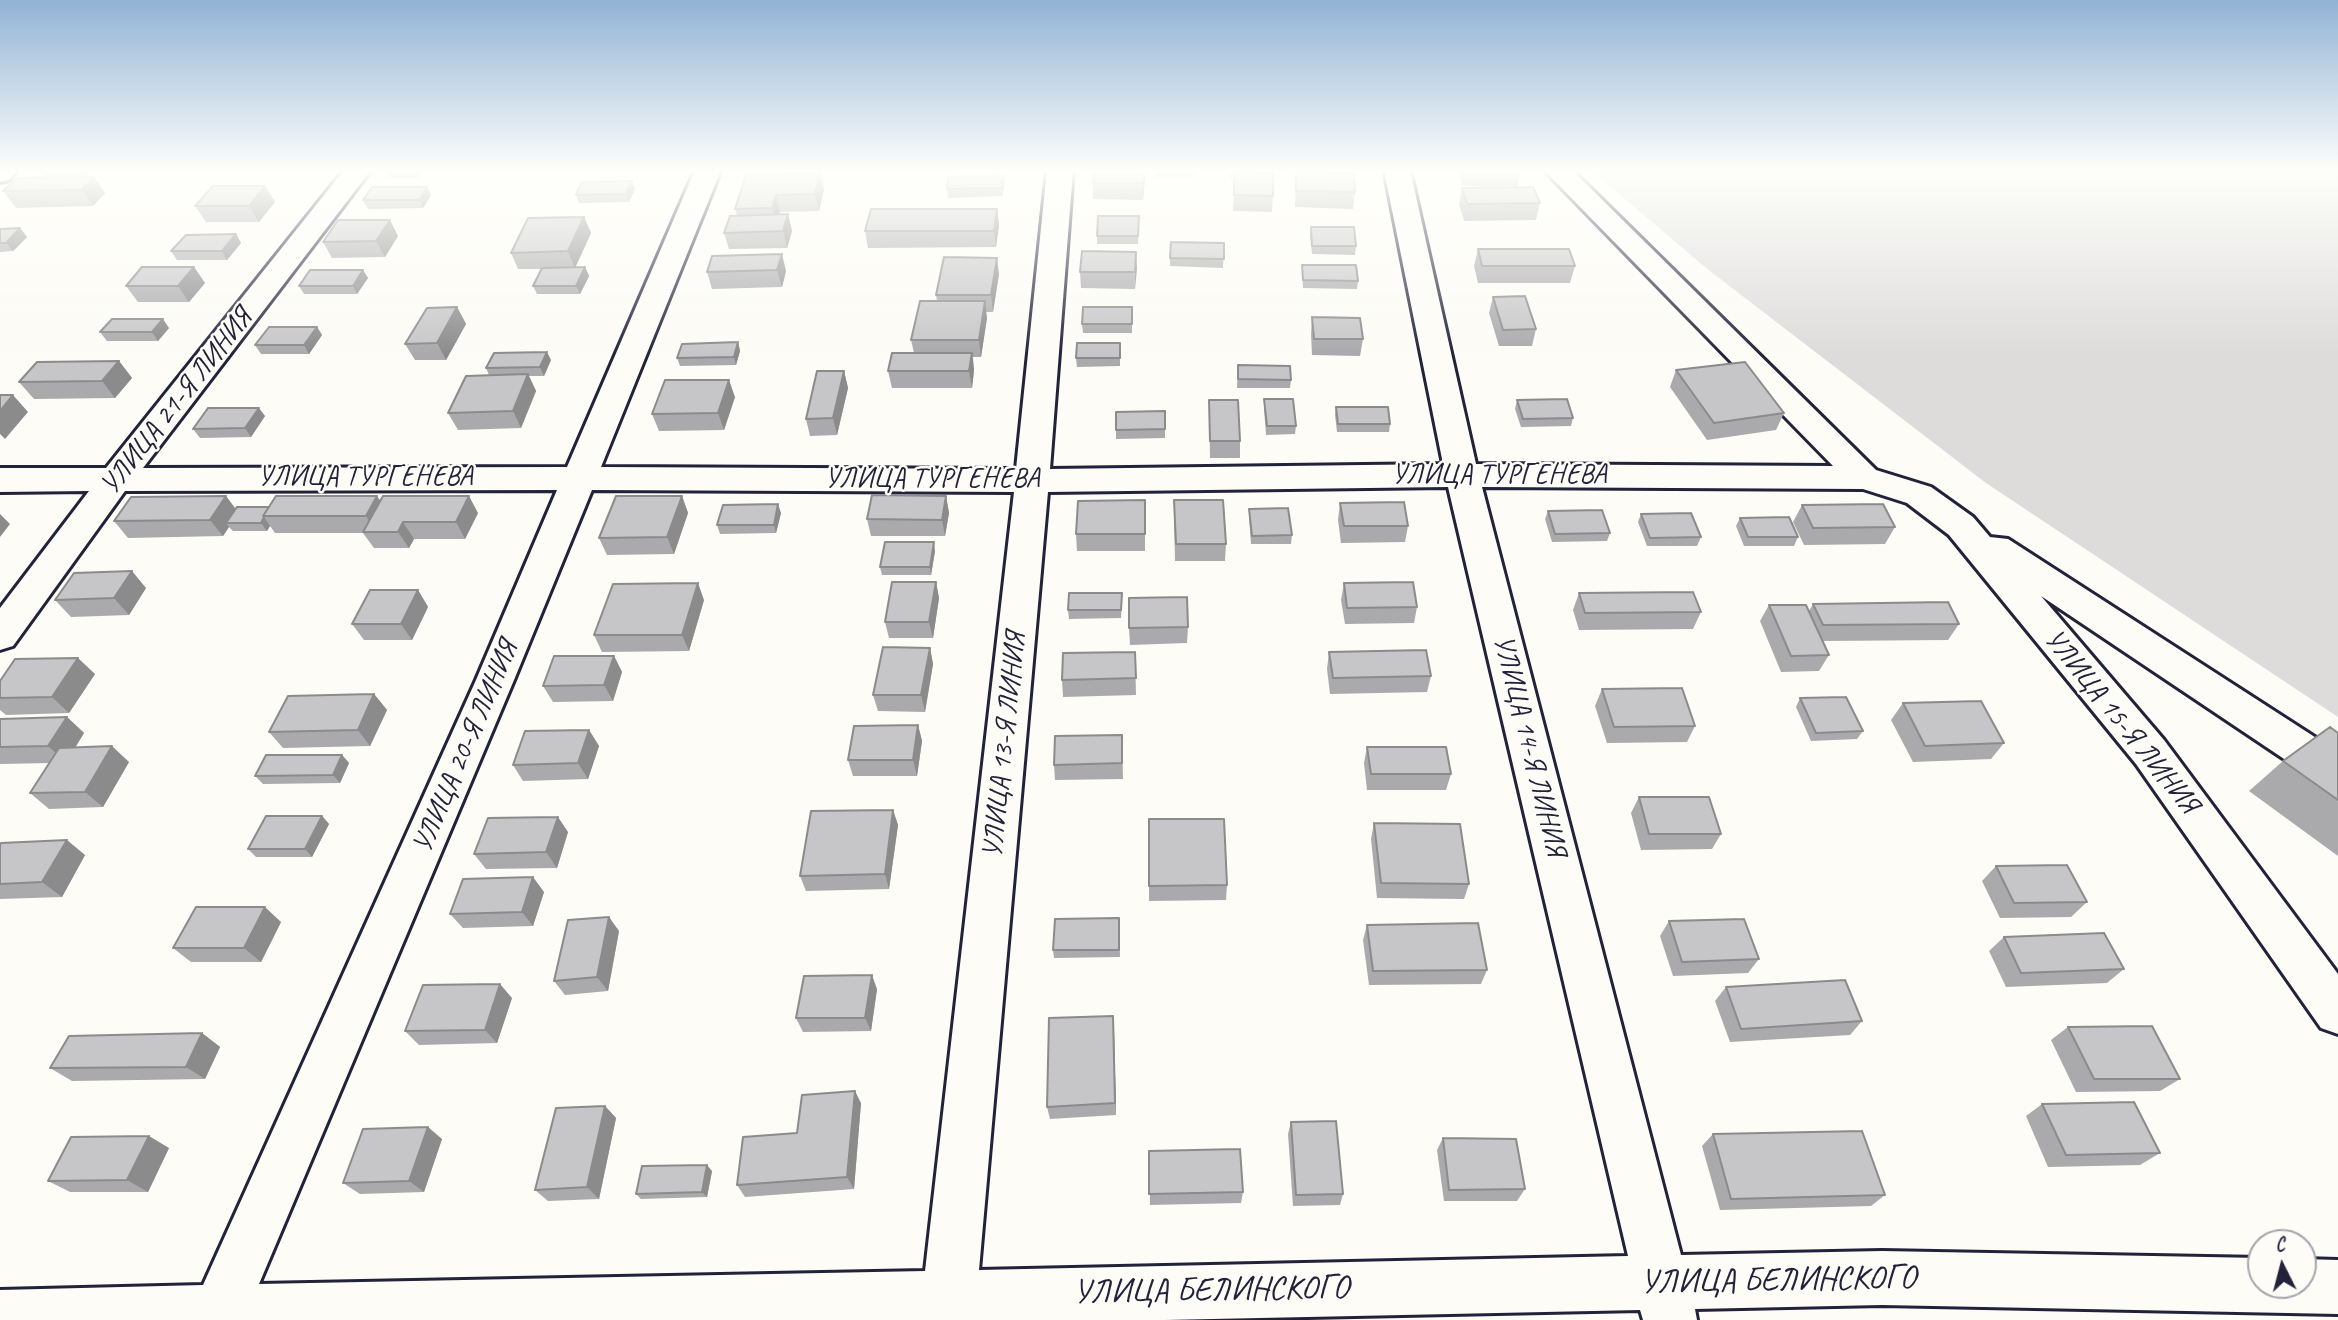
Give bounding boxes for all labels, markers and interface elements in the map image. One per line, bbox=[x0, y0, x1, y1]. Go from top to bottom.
street label: УЛИЦА 21-Я ЛИНИЯ bbox=[94, 302, 260, 502]
street label: УЛИЦА ТУРГЕНЕВА bbox=[1391, 459, 1607, 493]
street label: УЛИЦА ТУРГЕНЕВА bbox=[257, 461, 473, 495]
street label: УЛИЦА ТУРГЕНЕВА bbox=[824, 463, 1040, 497]
street label: УЛИЦА 15-Я ЛИНИЯ bbox=[2037, 623, 2205, 821]
street label: УЛИЦА 13-Я ЛИНИЯ bbox=[976, 631, 1034, 859]
street label: УЛИЦА 14-Я ЛИНИЯ bbox=[1485, 632, 1573, 860]
street label: УЛИЦА 20-Я ЛИНИЯ bbox=[406, 636, 526, 858]
north arrow bbox=[2247, 1229, 2317, 1299]
text: С bbox=[2274, 1233, 2286, 1258]
street label: УЛИЦА БЕЛИНСКОГО bbox=[1640, 1259, 1916, 1303]
street label: УЛИЦА БЕЛИНСКОГО bbox=[1073, 1269, 1349, 1313]

